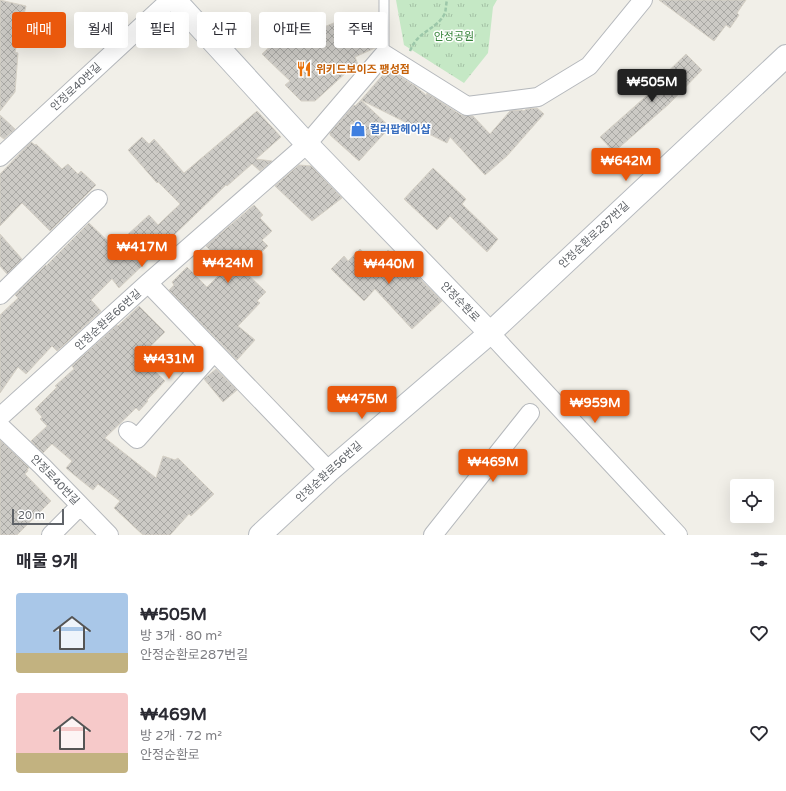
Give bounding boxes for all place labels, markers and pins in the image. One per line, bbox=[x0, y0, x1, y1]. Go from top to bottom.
restaurant icon: 위키드보이즈 팽성점 bbox=[295, 60, 313, 78]
place label: 위키드보이즈 팽성점 bbox=[316, 63, 410, 76]
pin: ₩505M bbox=[624, 69, 680, 103]
shop icon: 컬러팝헤어샵 bbox=[349, 120, 367, 138]
place label: 컬러팝헤어샵 bbox=[370, 123, 431, 136]
pin: ₩642M bbox=[598, 148, 654, 182]
pin: ₩417M bbox=[114, 234, 170, 268]
pin: ₩424M bbox=[200, 250, 256, 284]
pin: ₩440M bbox=[361, 251, 417, 285]
pin: ₩431M bbox=[141, 346, 197, 380]
pin: ₩475M bbox=[334, 386, 390, 420]
pin: ₩959M bbox=[567, 390, 623, 424]
pin: ₩469M bbox=[465, 449, 521, 483]

